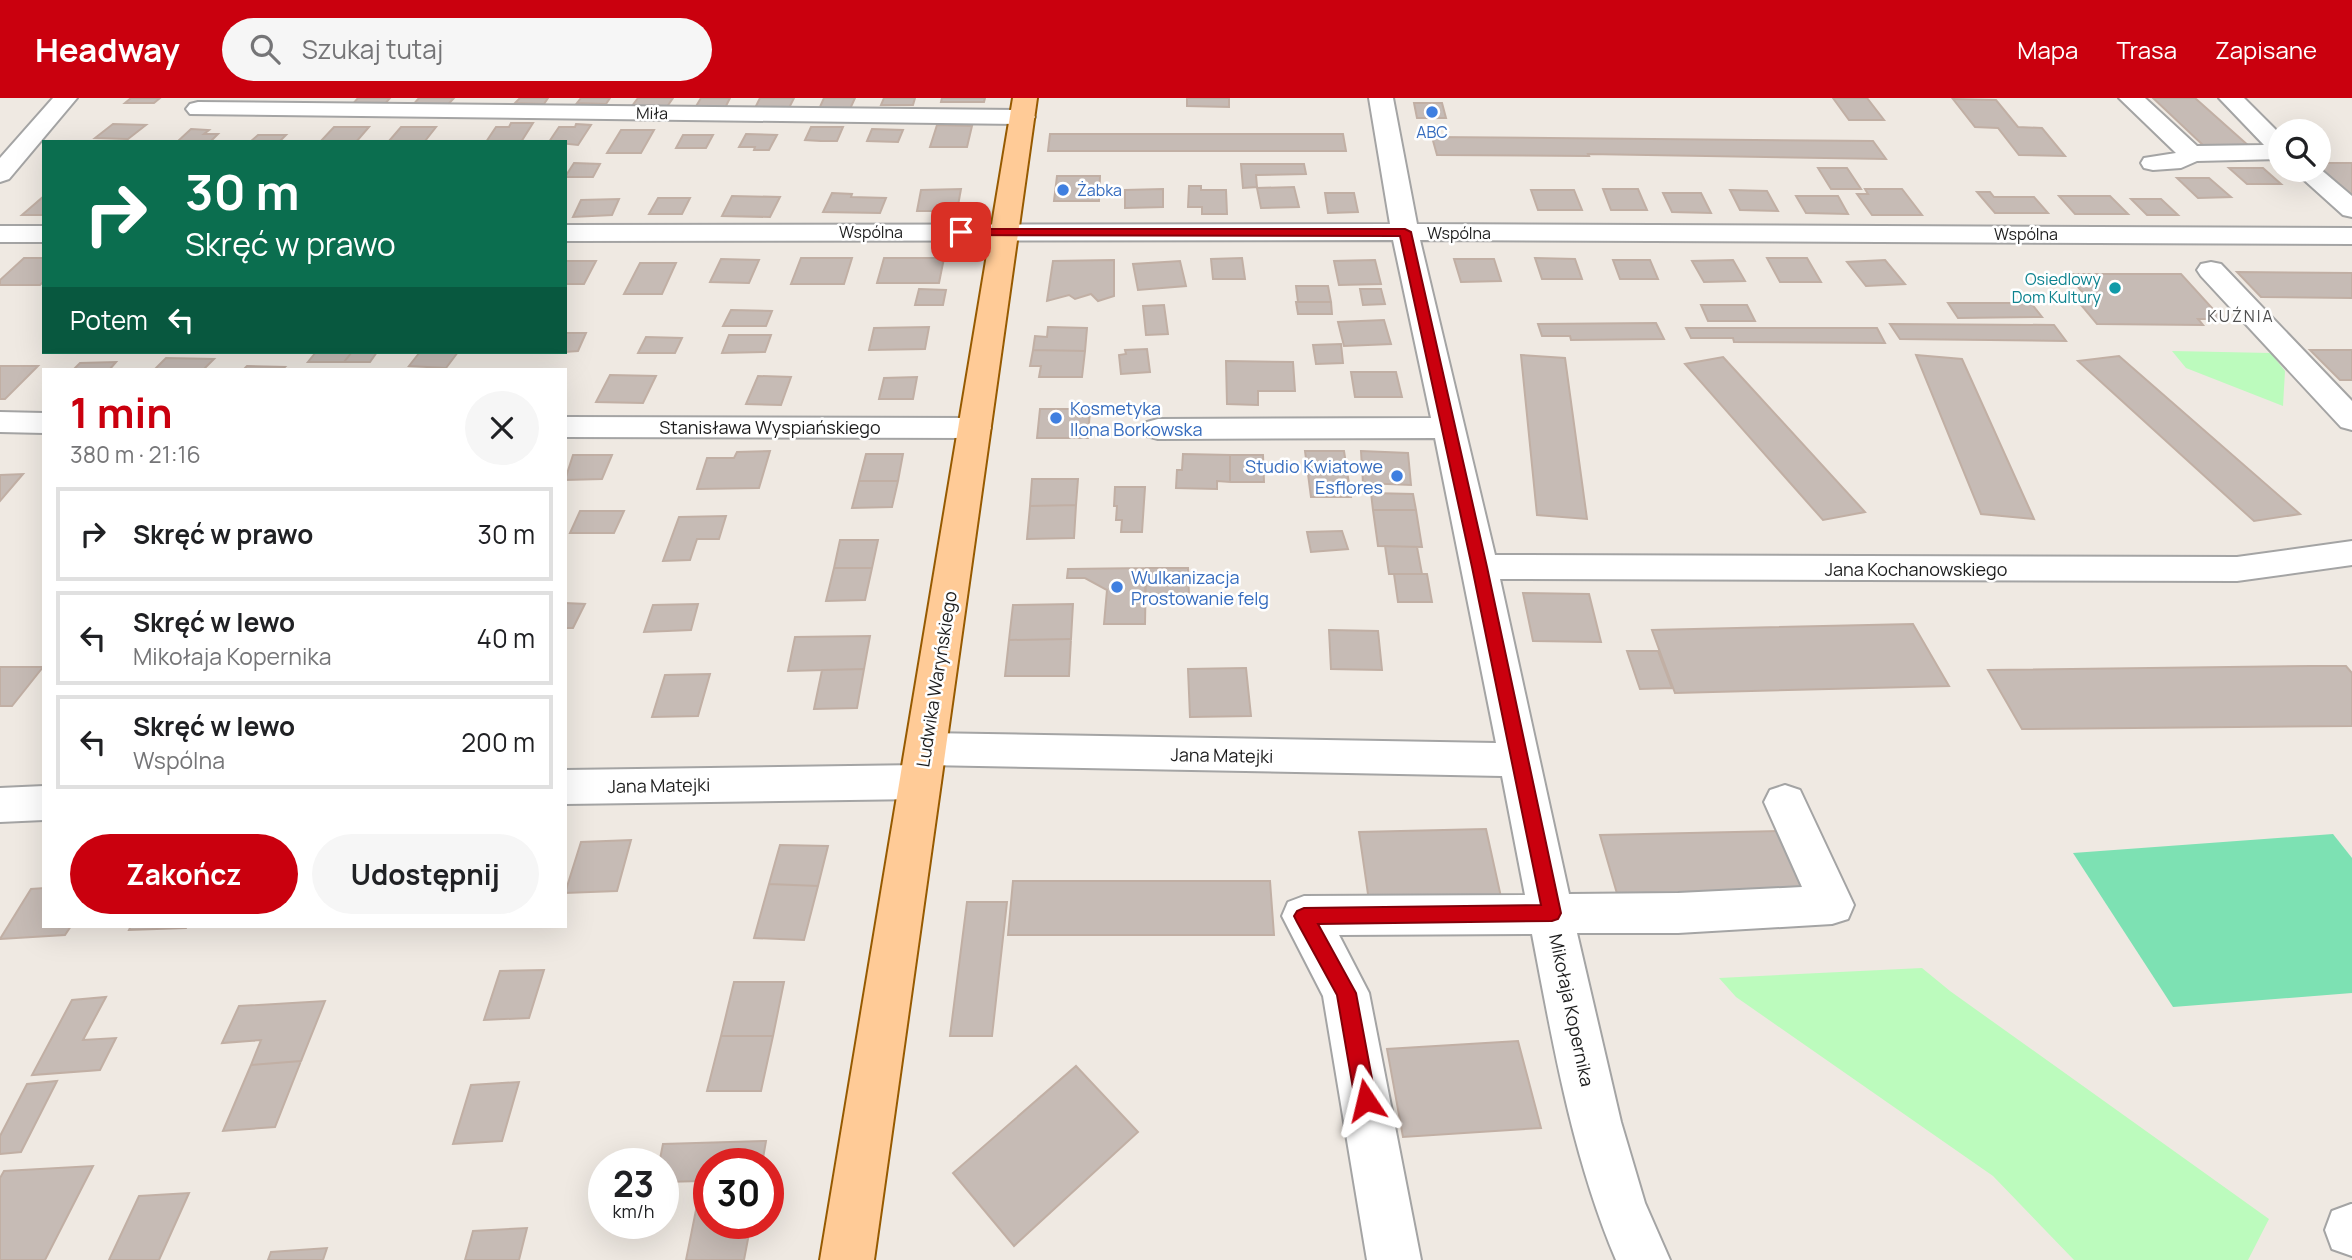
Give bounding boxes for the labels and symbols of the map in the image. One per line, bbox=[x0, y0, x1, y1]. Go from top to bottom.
street label: Miła bbox=[636, 102, 668, 124]
marker: ABC bbox=[1424, 104, 1440, 120]
place label: ABC bbox=[1416, 121, 1448, 143]
place label: Żabka bbox=[1077, 179, 1122, 201]
marker: Żabka bbox=[1055, 182, 1071, 198]
pin bbox=[931, 202, 991, 262]
street label: Wspólna bbox=[839, 221, 903, 243]
street label: Wspólna bbox=[1427, 222, 1491, 244]
street label: Wspólna bbox=[1994, 223, 2058, 245]
place label: Osiedlowy Dom Kultury bbox=[2012, 268, 2102, 308]
marker: Osiedlowy Dom Kultury bbox=[2107, 280, 2123, 296]
district label: KUŹNIA bbox=[2207, 305, 2275, 327]
place label: Kosmetyka Ilona Borkowska bbox=[1070, 396, 1202, 441]
marker: Kosmetyka Ilona Borkowska bbox=[1048, 410, 1064, 426]
street label: Stanisława Wyspiańskiego bbox=[659, 415, 881, 439]
place label: Studio Kwiatowe Esflores bbox=[1245, 454, 1383, 499]
marker: Studio Kwiatowe Esflores bbox=[1389, 468, 1405, 484]
street label: Jana Kochanowskiego bbox=[1825, 557, 2007, 581]
place label: Wulkanizacja Prostowanie felg bbox=[1131, 565, 1269, 610]
marker: Wulkanizacja Prostowanie felg bbox=[1109, 579, 1125, 595]
street label: Ludwika Waryńskiego bbox=[910, 589, 962, 769]
street label: Jana Matejki bbox=[1170, 742, 1274, 768]
street label: Jana Matejki bbox=[607, 772, 711, 798]
street label: Mikołaja Kopernika bbox=[1544, 932, 1600, 1088]
position arrow bbox=[1329, 1063, 1403, 1137]
speed limit sign: 30 bbox=[693, 1148, 784, 1239]

